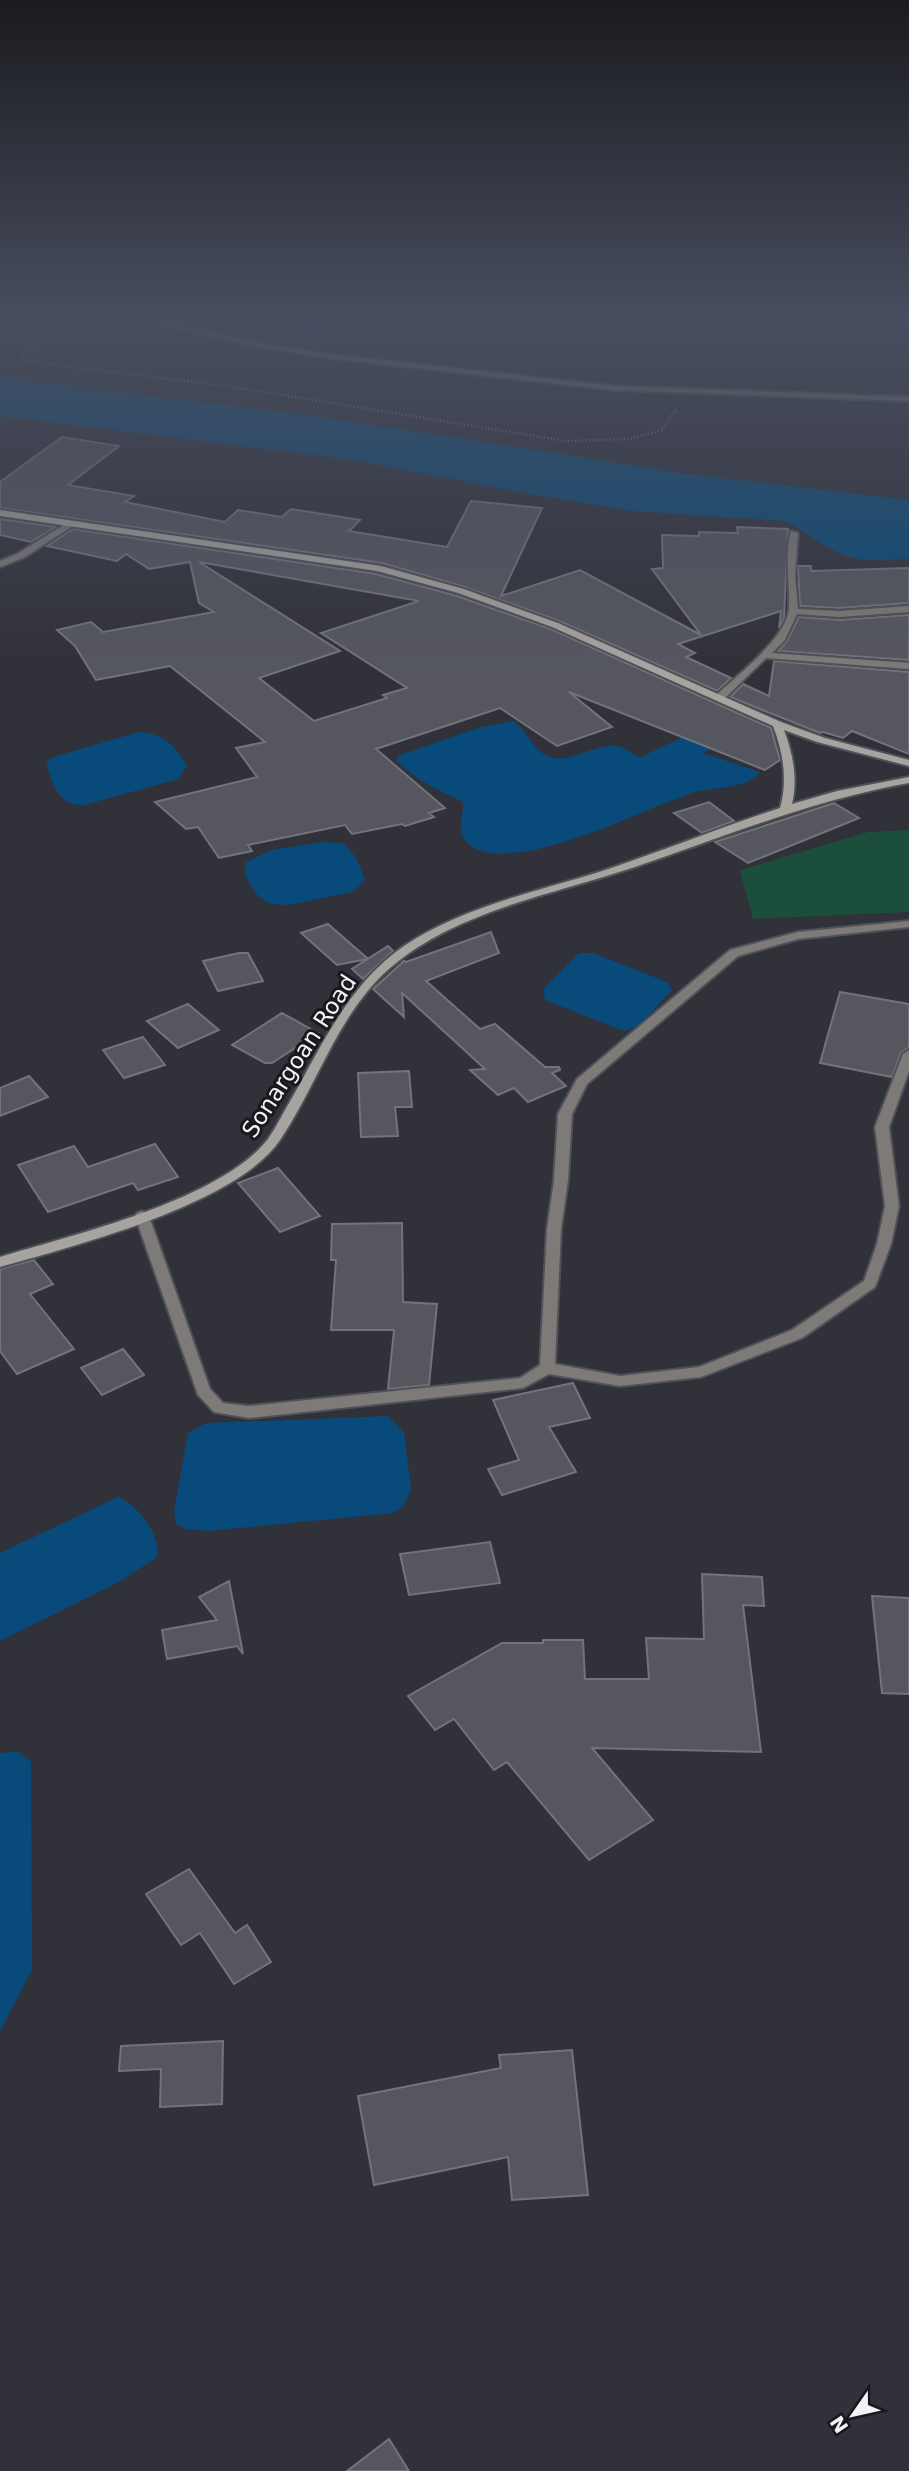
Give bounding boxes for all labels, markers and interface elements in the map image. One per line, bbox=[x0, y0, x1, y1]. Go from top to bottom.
street label: Sonargoan Road bbox=[237, 970, 361, 1142]
north arrow bbox=[818, 2380, 888, 2450]
text: N bbox=[825, 2412, 852, 2437]

